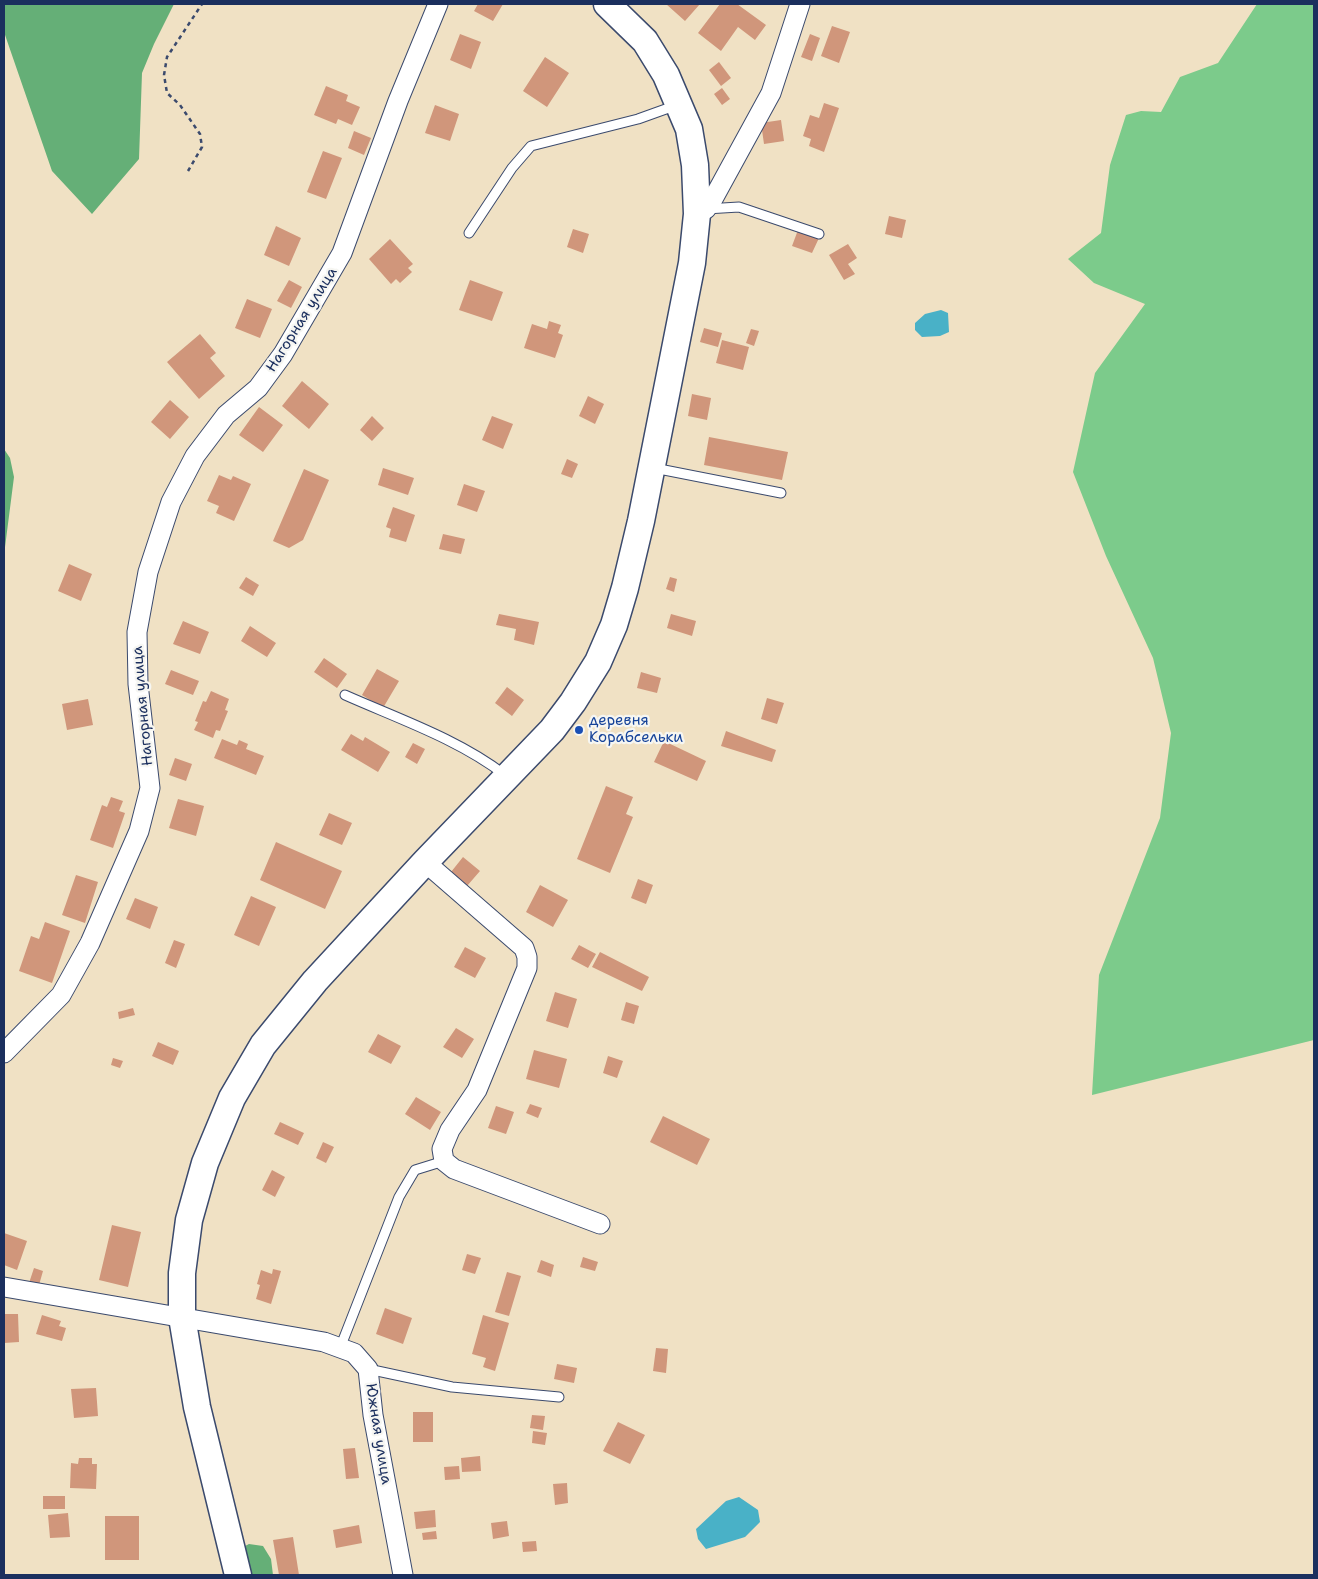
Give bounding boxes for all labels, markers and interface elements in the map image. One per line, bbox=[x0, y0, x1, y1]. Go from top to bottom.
street label: Нагорная улица bbox=[262, 264, 342, 376]
street label: Нагорная улица bbox=[129, 645, 157, 767]
place label: деревня Корабсельки bbox=[589, 712, 683, 747]
marker: деревня Корабсельки bbox=[573, 724, 585, 736]
street label: Южная улица bbox=[361, 1382, 395, 1486]

